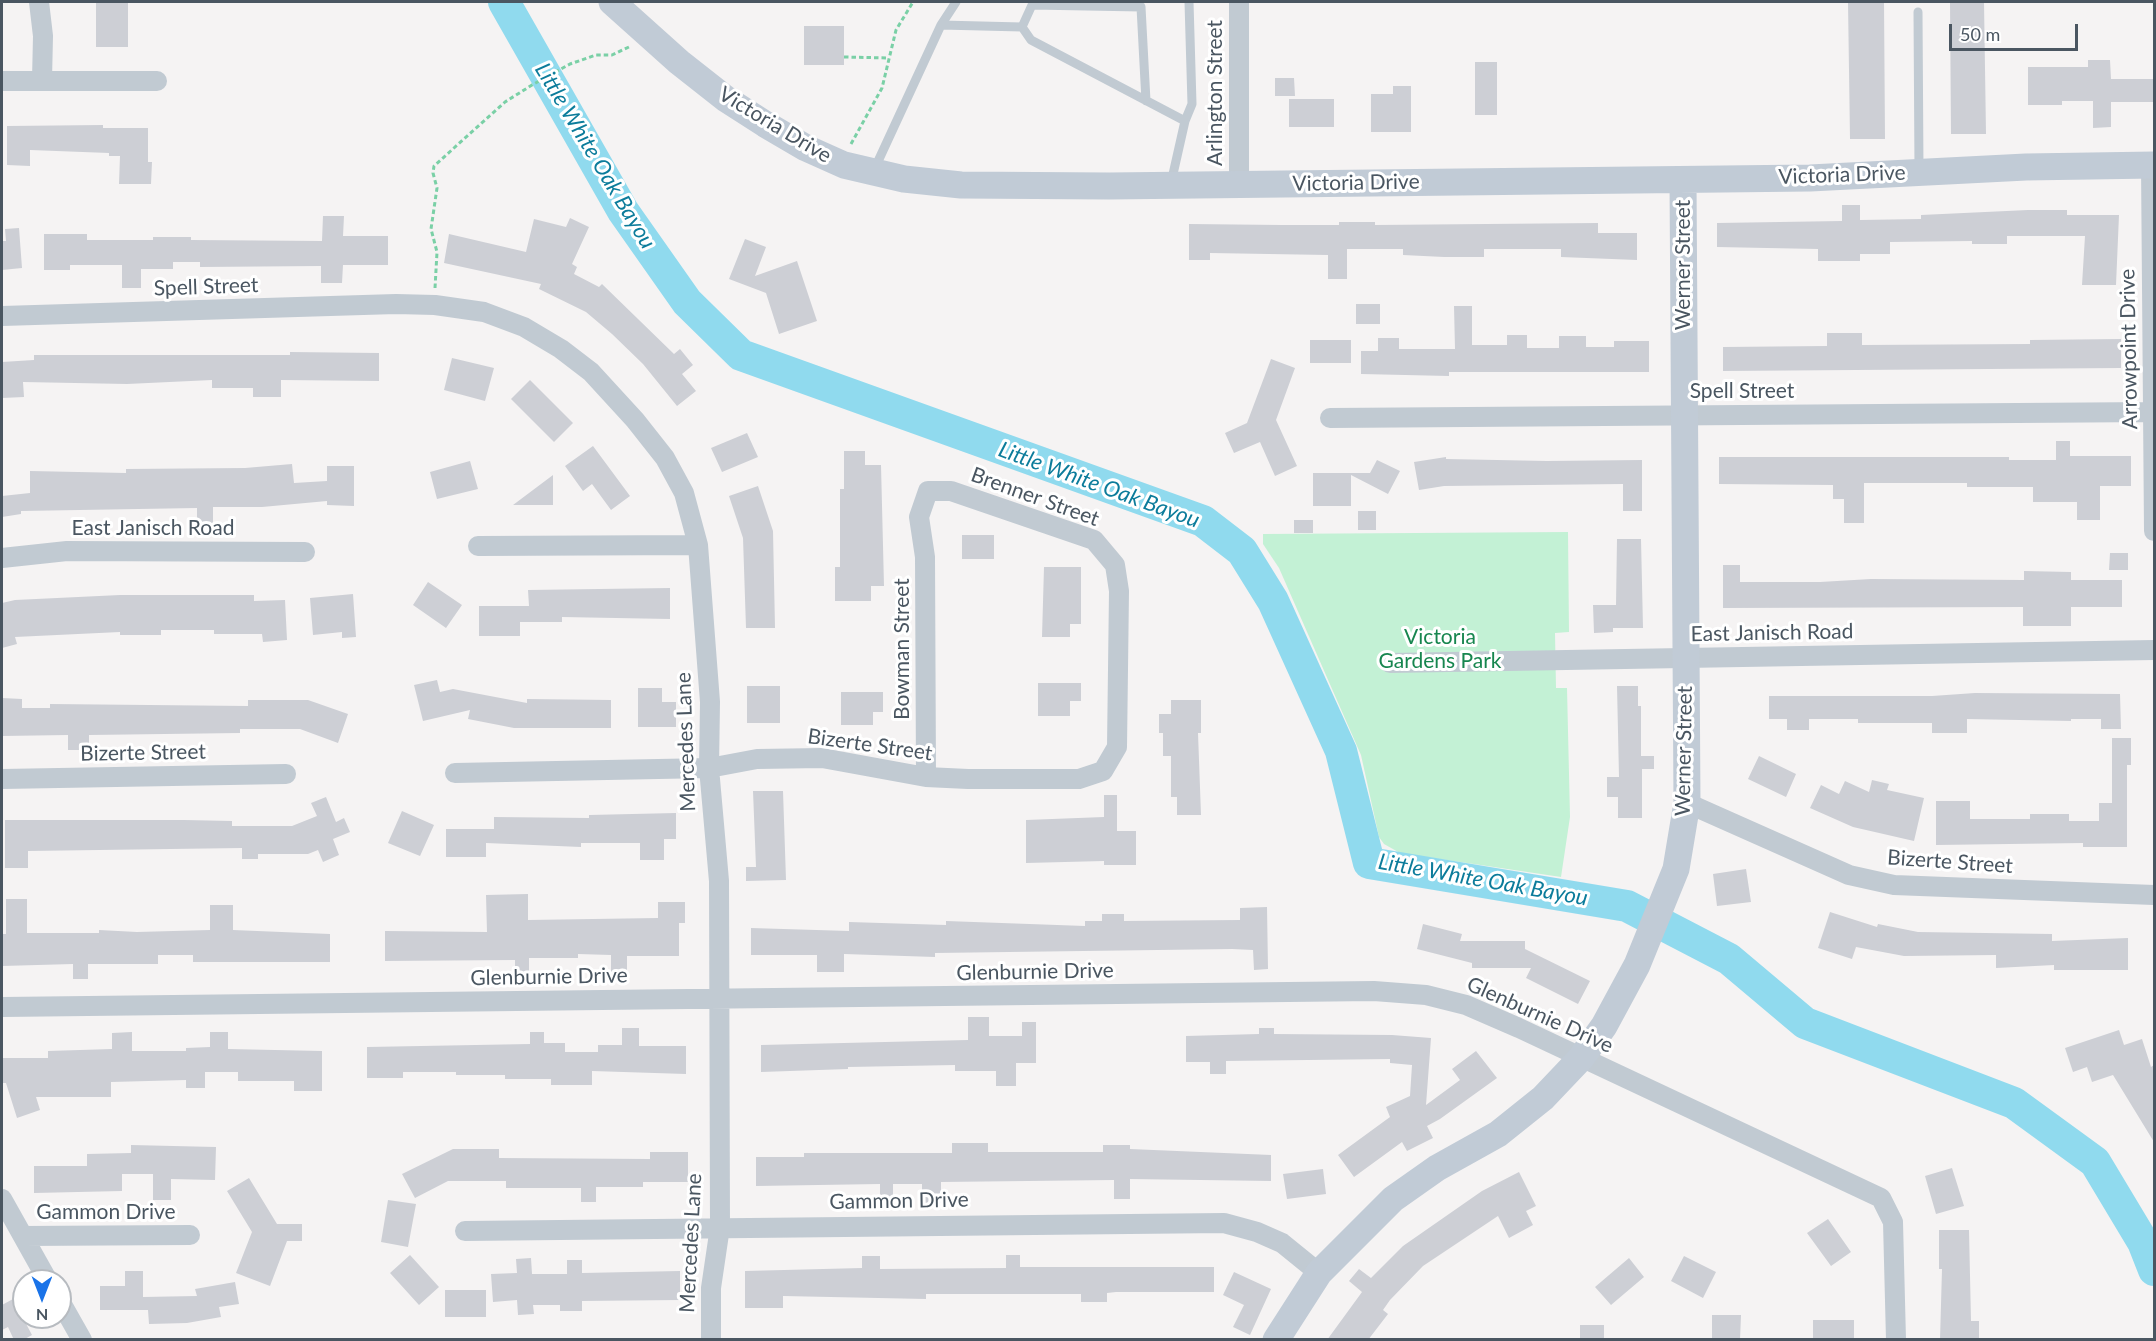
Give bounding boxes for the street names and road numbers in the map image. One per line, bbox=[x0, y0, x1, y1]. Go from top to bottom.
street label: Arlington Street bbox=[1202, 20, 1228, 166]
street label: Victoria Drive bbox=[714, 81, 836, 169]
street label: Victoria Drive bbox=[1778, 160, 1906, 190]
street label: Victoria Drive bbox=[1292, 169, 1420, 197]
street label: Werner Street bbox=[1670, 200, 1696, 330]
street label: Arrowpoint Drive bbox=[2115, 269, 2143, 429]
street label: Spell Street bbox=[153, 273, 259, 301]
street label: Spell Street bbox=[1690, 378, 1794, 404]
street label: Brenner Street bbox=[968, 462, 1102, 532]
street label: East Janisch Road bbox=[72, 515, 234, 541]
street label: Bowman Street bbox=[889, 578, 915, 720]
street label: East Janisch Road bbox=[1690, 619, 1854, 647]
street label: Mercedes Lane bbox=[671, 672, 701, 812]
street label: Werner Street bbox=[1670, 686, 1698, 816]
street label: Bizerte Street bbox=[806, 724, 934, 766]
street label: Bizerte Street bbox=[80, 739, 206, 767]
street label: Bizerte Street bbox=[1886, 845, 2014, 879]
street label: Glenburnie Drive bbox=[956, 958, 1114, 986]
street label: Glenburnie Drive bbox=[470, 963, 628, 991]
street label: Glenburnie Drive bbox=[1463, 971, 1617, 1059]
street label: Mercedes Lane bbox=[675, 1173, 707, 1313]
street label: Gammon Drive bbox=[829, 1187, 969, 1215]
street label: Gammon Drive bbox=[36, 1199, 176, 1225]

